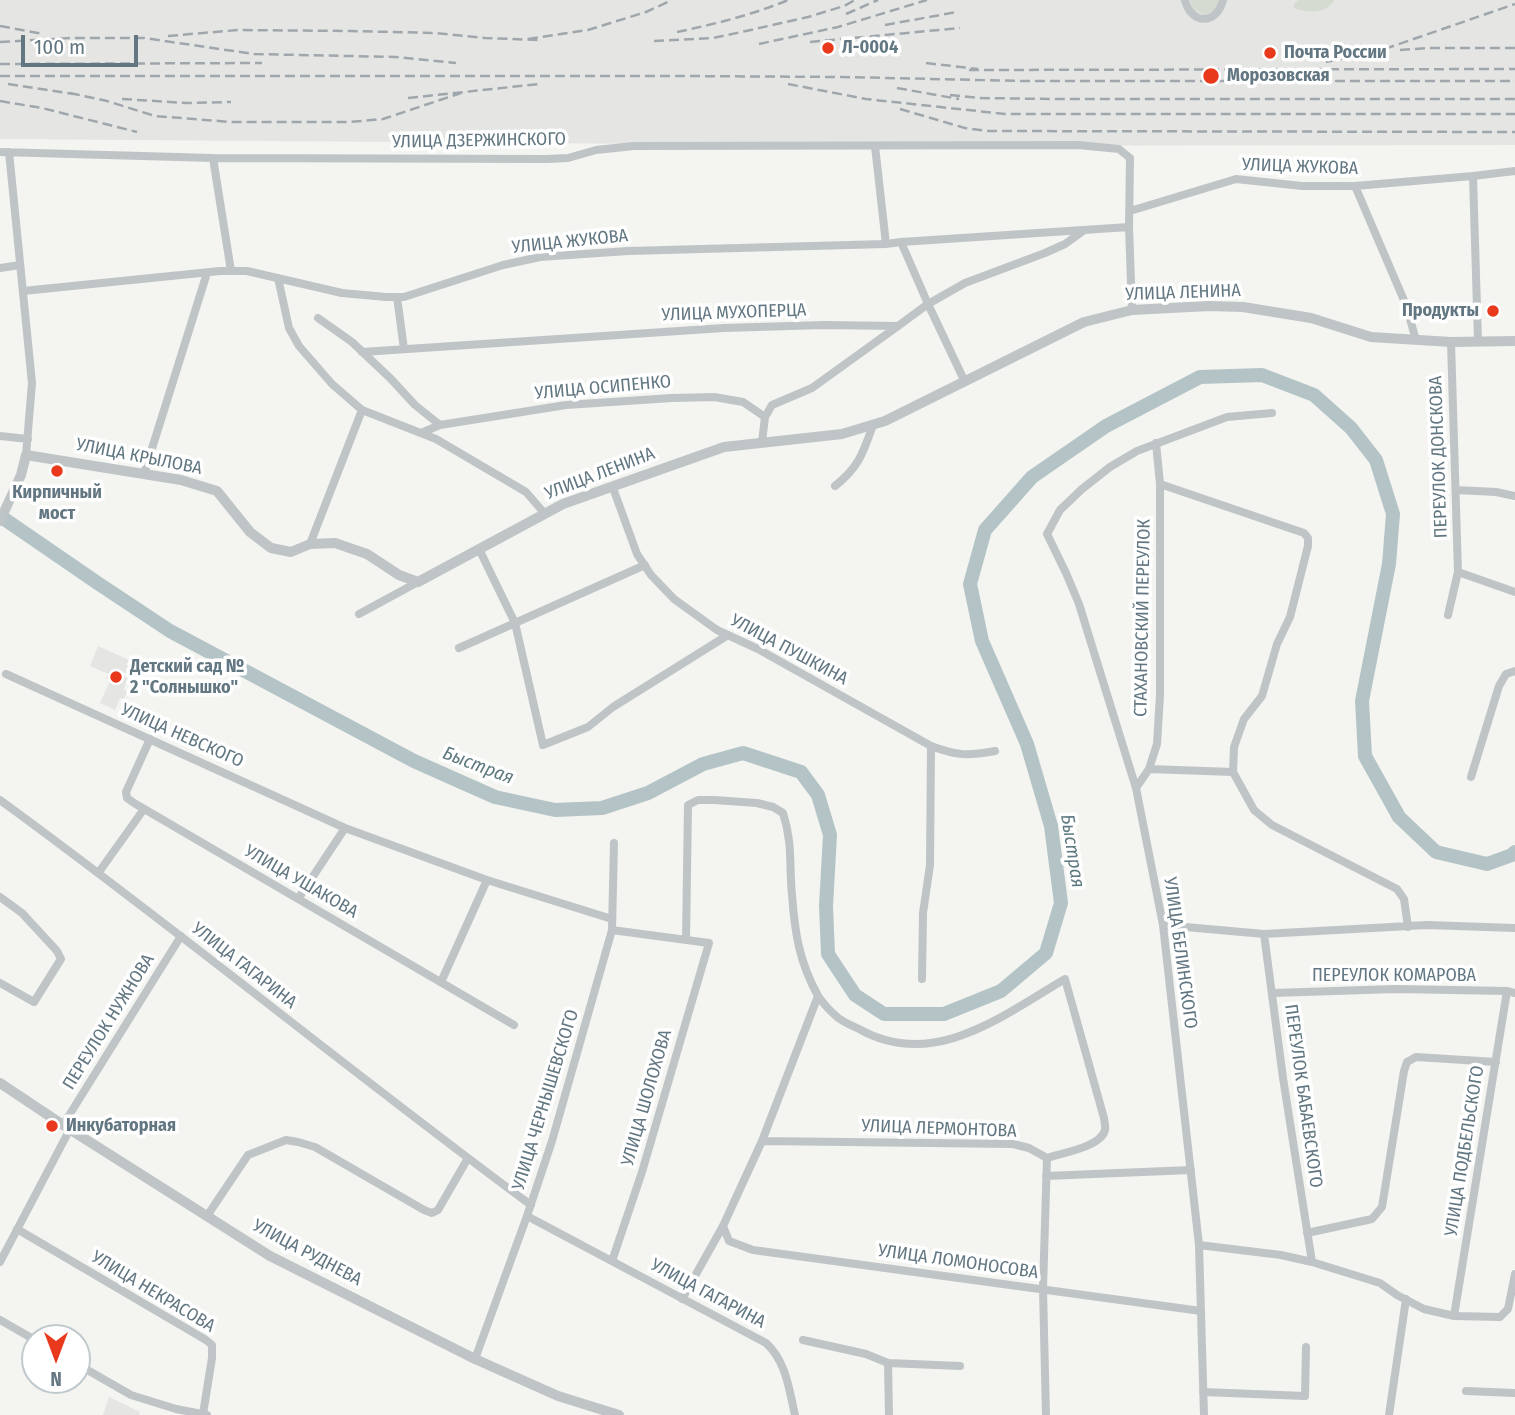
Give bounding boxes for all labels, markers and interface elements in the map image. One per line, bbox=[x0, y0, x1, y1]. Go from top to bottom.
scale bar bbox=[24, 21, 142, 65]
text: 100 m bbox=[34, 34, 85, 60]
place label: Л-0004 bbox=[842, 37, 898, 59]
marker: Л-0004 bbox=[820, 40, 836, 56]
place label: Почта России bbox=[1284, 42, 1387, 64]
marker: Почта России bbox=[1262, 45, 1278, 61]
place label: Морозовская bbox=[1227, 65, 1330, 87]
marker: Морозовская bbox=[1201, 66, 1221, 86]
street label: УЛИЦА ДЗЕРЖИНСКОГО bbox=[392, 129, 566, 153]
street label: УЛИЦА ЖУКОВА bbox=[1241, 154, 1359, 180]
street label: УЛИЦА ЖУКОВА bbox=[511, 225, 629, 259]
street label: УЛИЦА ЛЕНИНА bbox=[1125, 280, 1241, 306]
street label: УЛИЦА МУХОПЕРЦА bbox=[661, 300, 807, 326]
place label: Продукты bbox=[1402, 300, 1479, 322]
marker: Продукты bbox=[1485, 303, 1501, 319]
street label: УЛИЦА ОСИПЕНКО bbox=[534, 371, 672, 405]
street label: ПЕРЕУЛОК ДОНСКОВА bbox=[1425, 375, 1453, 539]
street label: УЛИЦА КРЫЛОВА bbox=[74, 434, 204, 480]
street label: УЛИЦА ЛЕНИНА bbox=[542, 443, 658, 505]
marker: Кирпичный мост bbox=[49, 463, 65, 479]
place label: Кирпичный мост bbox=[12, 482, 102, 524]
street label: СТАХАНОВСКИЙ ПЕРЕУЛОК bbox=[1130, 519, 1156, 717]
street label: УЛИЦА ПУШКИНА bbox=[727, 610, 851, 690]
place label: Детский сад № 2 "Солнышко" bbox=[130, 656, 244, 698]
marker: Детский сад № 2 "Солнышко" bbox=[108, 669, 124, 685]
street label: УЛИЦА НЕВСКОГО bbox=[117, 699, 247, 773]
water label: Быстрая bbox=[439, 742, 517, 790]
water label: Быстрая bbox=[1055, 813, 1089, 889]
street label: УЛИЦА УШАКОВА bbox=[240, 841, 362, 923]
street label: УЛИЦА БЕЛИНСКОГО bbox=[1159, 876, 1201, 1030]
street label: УЛИЦА ГАГАРИНА bbox=[187, 918, 301, 1014]
street label: ПЕРЕУЛОК НУЖНОВА bbox=[59, 950, 159, 1094]
street label: ПЕРЕУЛОК КОМАРОВА bbox=[1312, 965, 1476, 987]
street label: ПЕРЕУЛОК БАБАЕВСКОГО bbox=[1279, 1003, 1327, 1189]
street label: УЛИЦА ЧЕРНЫШЕВСКОГО bbox=[508, 1007, 584, 1193]
street label: УЛИЦА ШОЛОХОВА bbox=[617, 1027, 677, 1169]
street label: УЛИЦА ПОДБЕЛЬСКОГО bbox=[1441, 1064, 1489, 1238]
place label: Инкубаторная bbox=[66, 1115, 176, 1137]
street label: УЛИЦА ЛЕРМОНТОВА bbox=[861, 1115, 1017, 1143]
marker: Инкубаторная bbox=[44, 1118, 60, 1134]
street label: УЛИЦА РУДНЕВА bbox=[249, 1215, 365, 1291]
street label: УЛИЦА ЛОМОНОСОВА bbox=[876, 1240, 1040, 1284]
street label: УЛИЦА НЕКРАСОВА bbox=[87, 1247, 219, 1337]
street label: УЛИЦА ГАГАРИНА bbox=[647, 1255, 769, 1333]
north arrow bbox=[21, 1324, 91, 1394]
text: N bbox=[50, 1367, 62, 1390]

